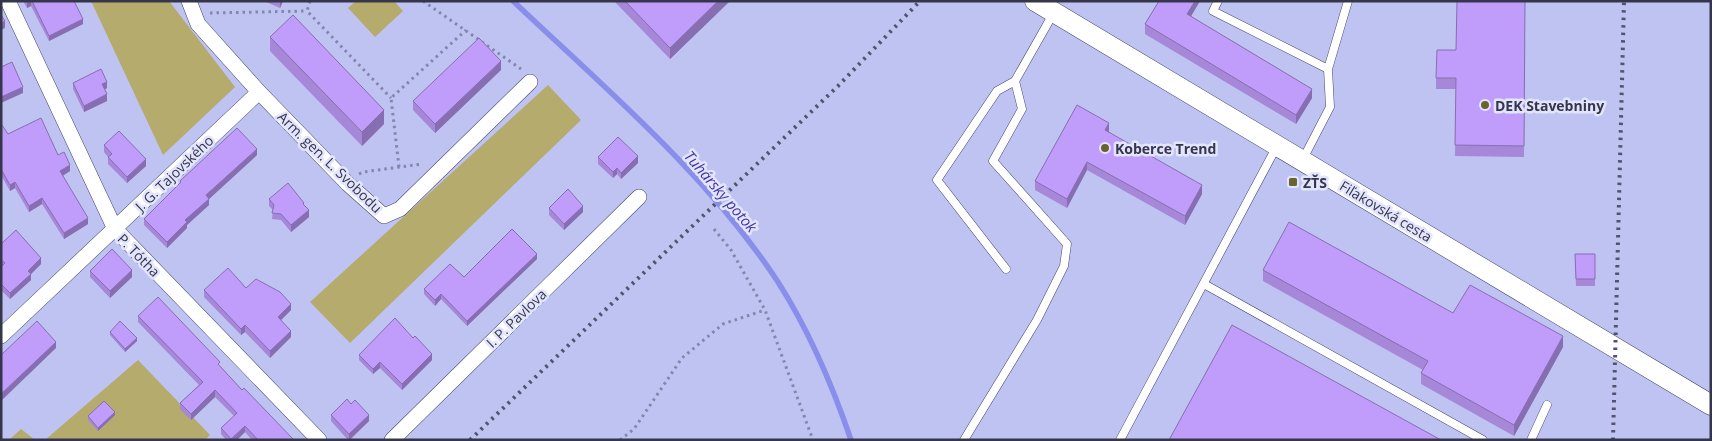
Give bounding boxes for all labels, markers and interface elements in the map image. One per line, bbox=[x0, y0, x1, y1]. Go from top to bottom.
place label: DEK Stavebniny bbox=[1495, 96, 1604, 115]
marker: DEK Stavebniny bbox=[1479, 99, 1491, 111]
street label: Arm. gen. L. Svobodu bbox=[274, 107, 386, 217]
street label: J. G. Tajovského bbox=[129, 131, 217, 217]
place label: Koberce Trend bbox=[1115, 139, 1216, 158]
marker: Koberce Trend bbox=[1099, 142, 1111, 154]
water label: Tuhársky potok bbox=[680, 146, 762, 236]
place label: ZŤS bbox=[1303, 173, 1327, 192]
marker: ZŤS bbox=[1287, 176, 1299, 188]
street label: Fiľakovská cesta bbox=[1336, 176, 1436, 246]
street label: P. Tótha bbox=[114, 229, 164, 281]
street label: I. P. Pavlova bbox=[482, 284, 550, 352]

